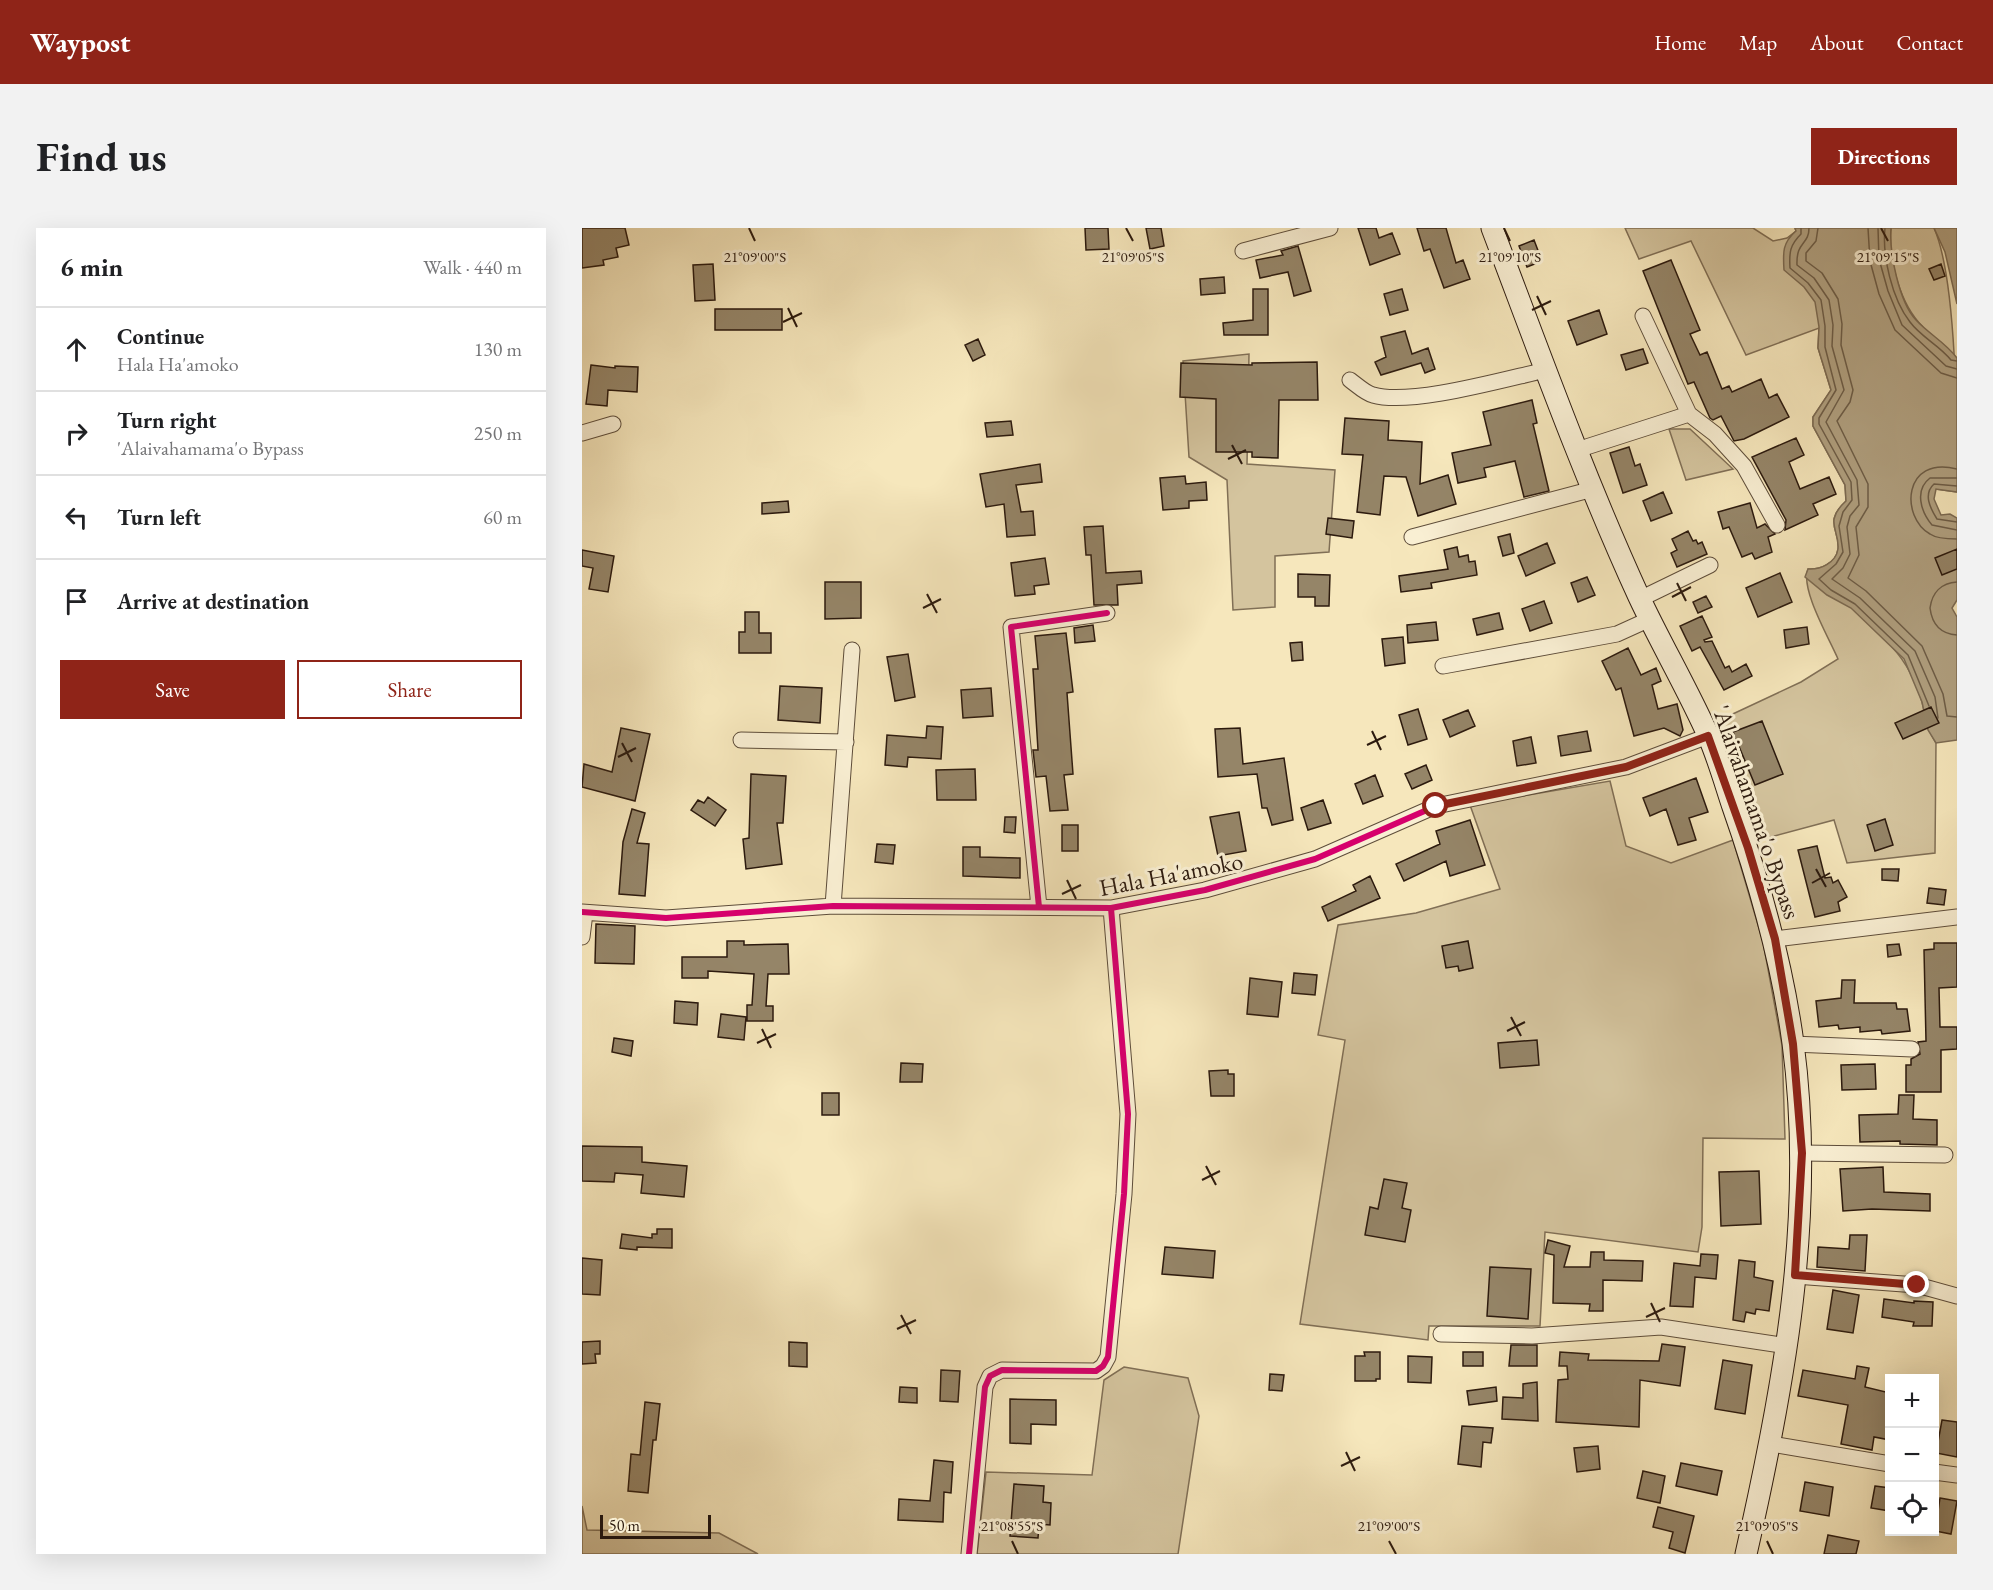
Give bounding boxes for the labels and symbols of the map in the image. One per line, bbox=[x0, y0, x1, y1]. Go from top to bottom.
text: 21°09'00"S bbox=[724, 247, 786, 266]
text: 21°09'05"S bbox=[1102, 247, 1164, 266]
text: 21°09'10"S bbox=[1479, 247, 1541, 266]
text: 21°09'15"S bbox=[1857, 247, 1919, 266]
street label: 'Alaivahamama'o Bypass bbox=[1706, 701, 1808, 923]
route start bbox=[1422, 792, 1448, 818]
street label: Hala Ha'amoko bbox=[1096, 845, 1246, 903]
route end bbox=[1903, 1271, 1929, 1297]
scale bar bbox=[600, 1512, 711, 1540]
text: 21°08'55"S bbox=[981, 1516, 1043, 1535]
text: 21°09'00"S bbox=[1358, 1516, 1420, 1535]
text: 21°09'05"S bbox=[1736, 1516, 1798, 1535]

